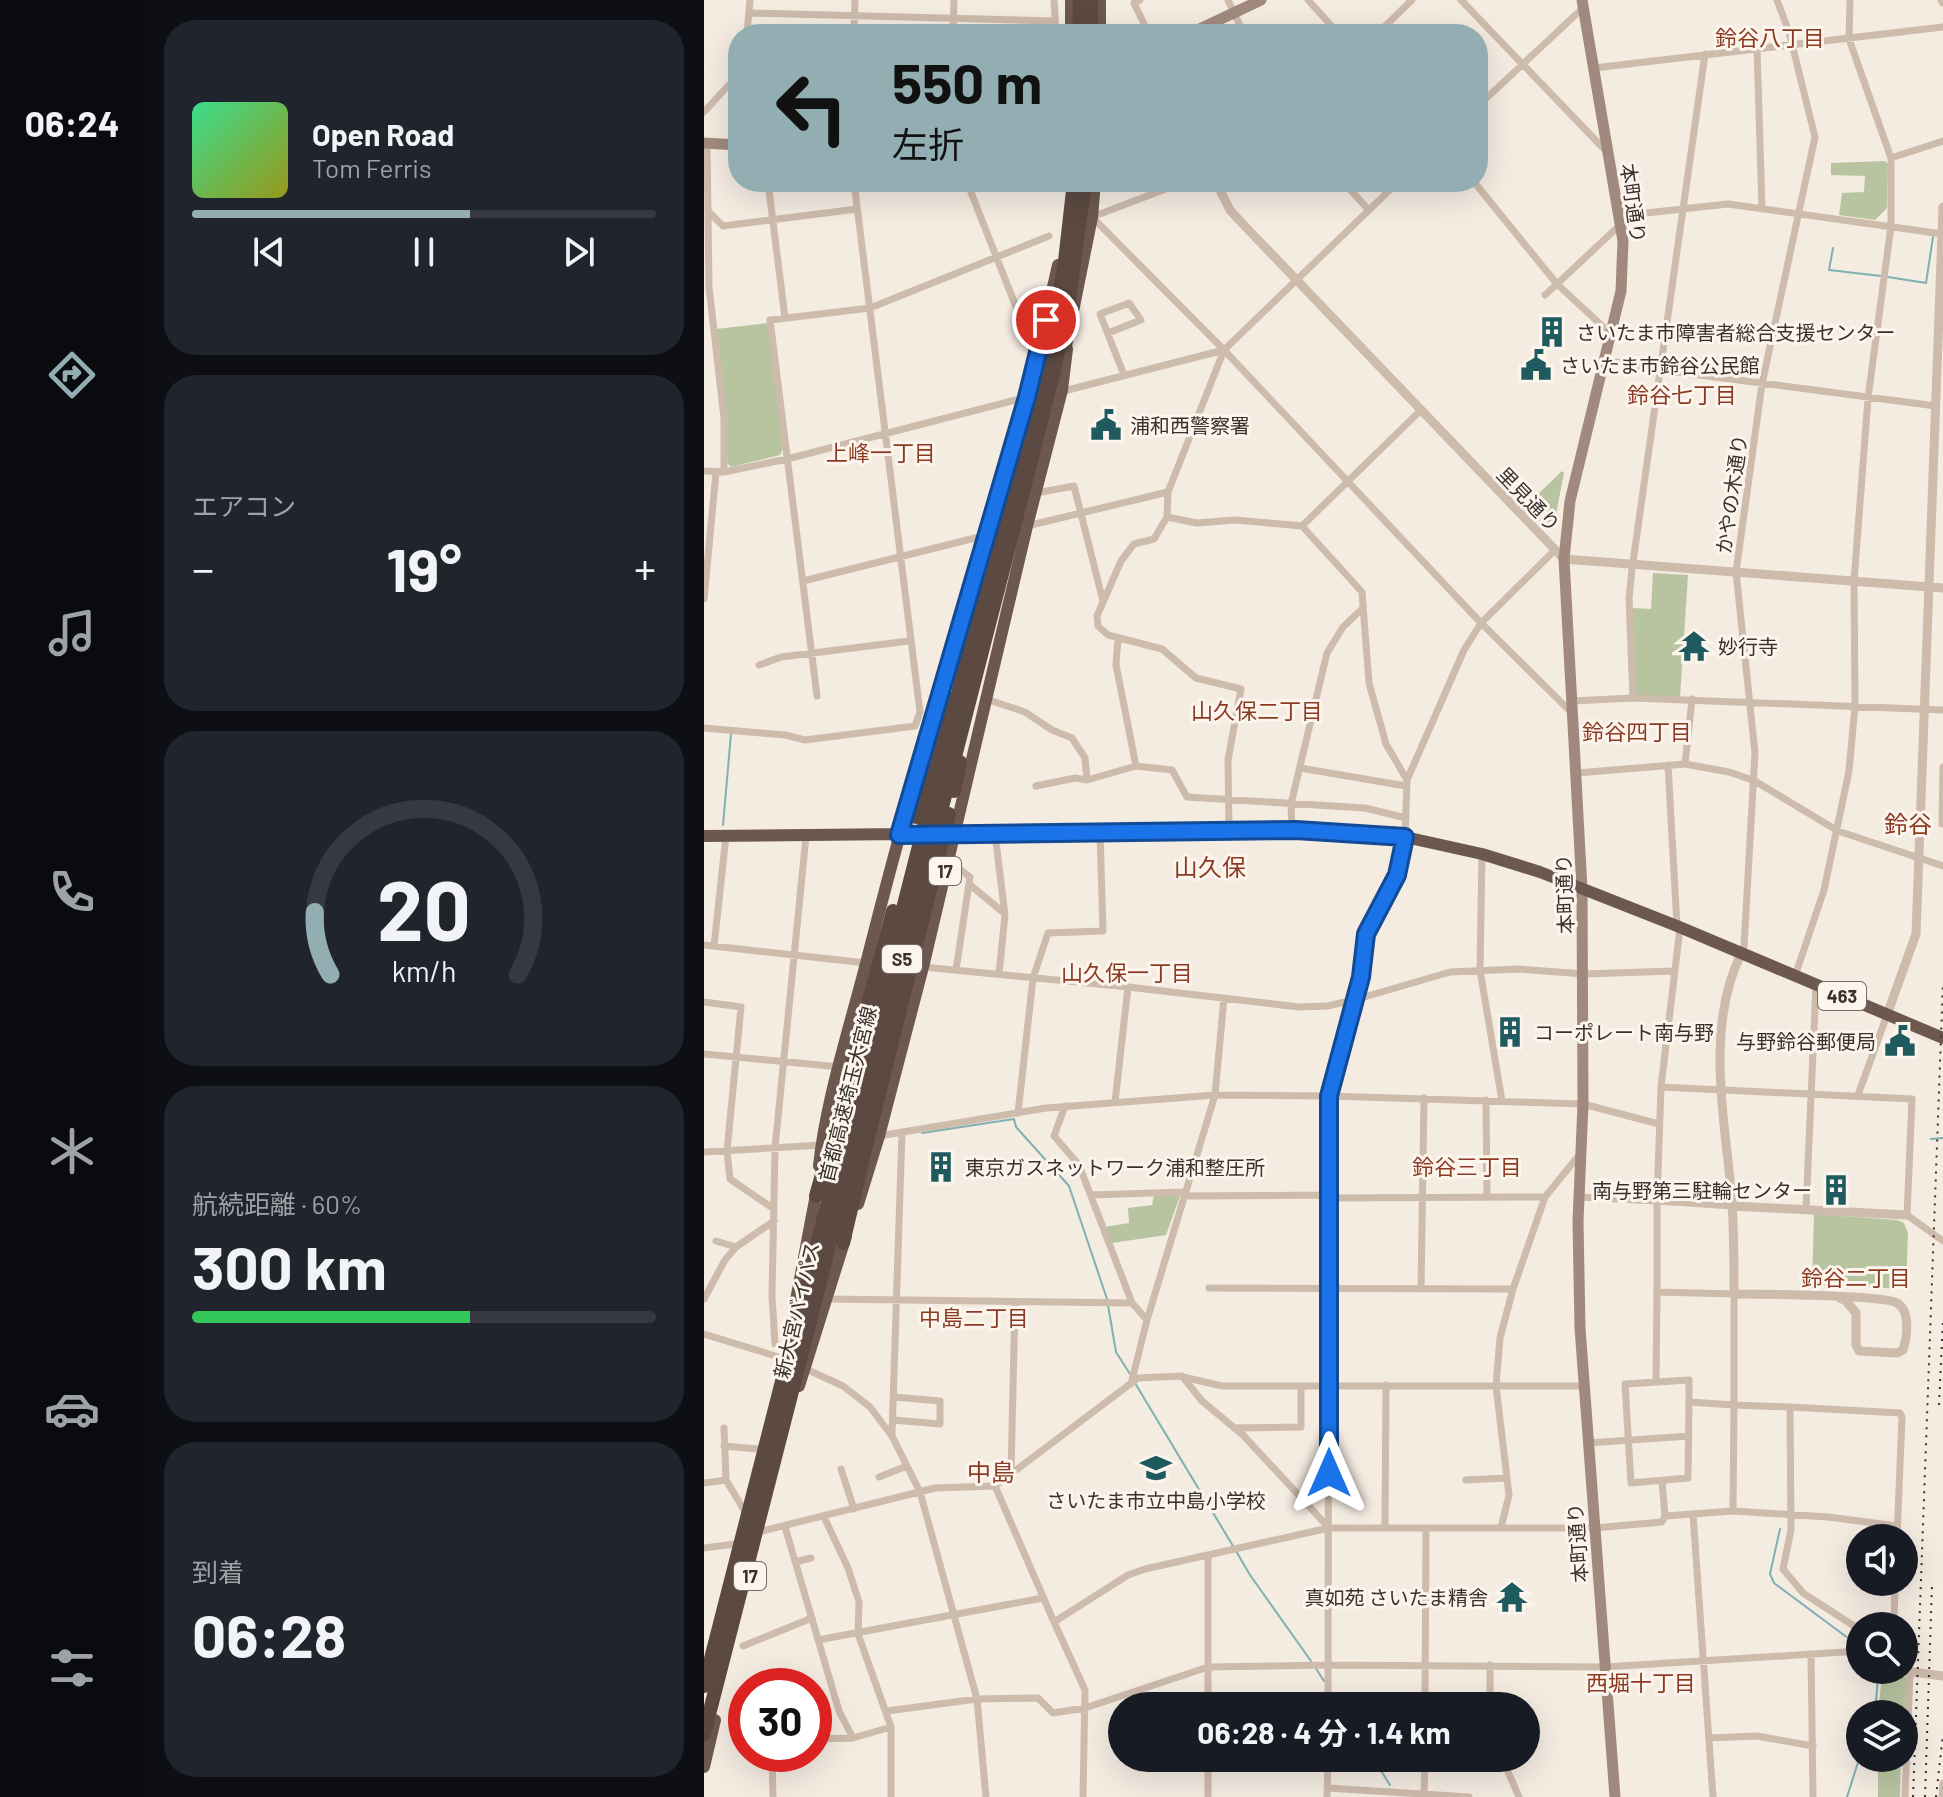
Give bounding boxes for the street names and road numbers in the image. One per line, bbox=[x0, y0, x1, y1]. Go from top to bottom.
street label: 本町通り bbox=[1617, 162, 1651, 244]
street label: かやの木通り bbox=[1711, 433, 1751, 555]
street label: 里見通り bbox=[1493, 462, 1565, 536]
street label: 本町通り bbox=[1551, 854, 1577, 934]
road number: 17 bbox=[929, 857, 961, 885]
road number: S5 bbox=[882, 945, 922, 973]
road number: 463 bbox=[1818, 982, 1866, 1010]
street label: 首都高速埼玉大宮線 bbox=[814, 1004, 880, 1184]
street label: 新大宮バイパス bbox=[769, 1239, 823, 1381]
street label: 本町通り bbox=[1562, 1502, 1592, 1584]
road number: 17 bbox=[734, 1562, 766, 1590]

